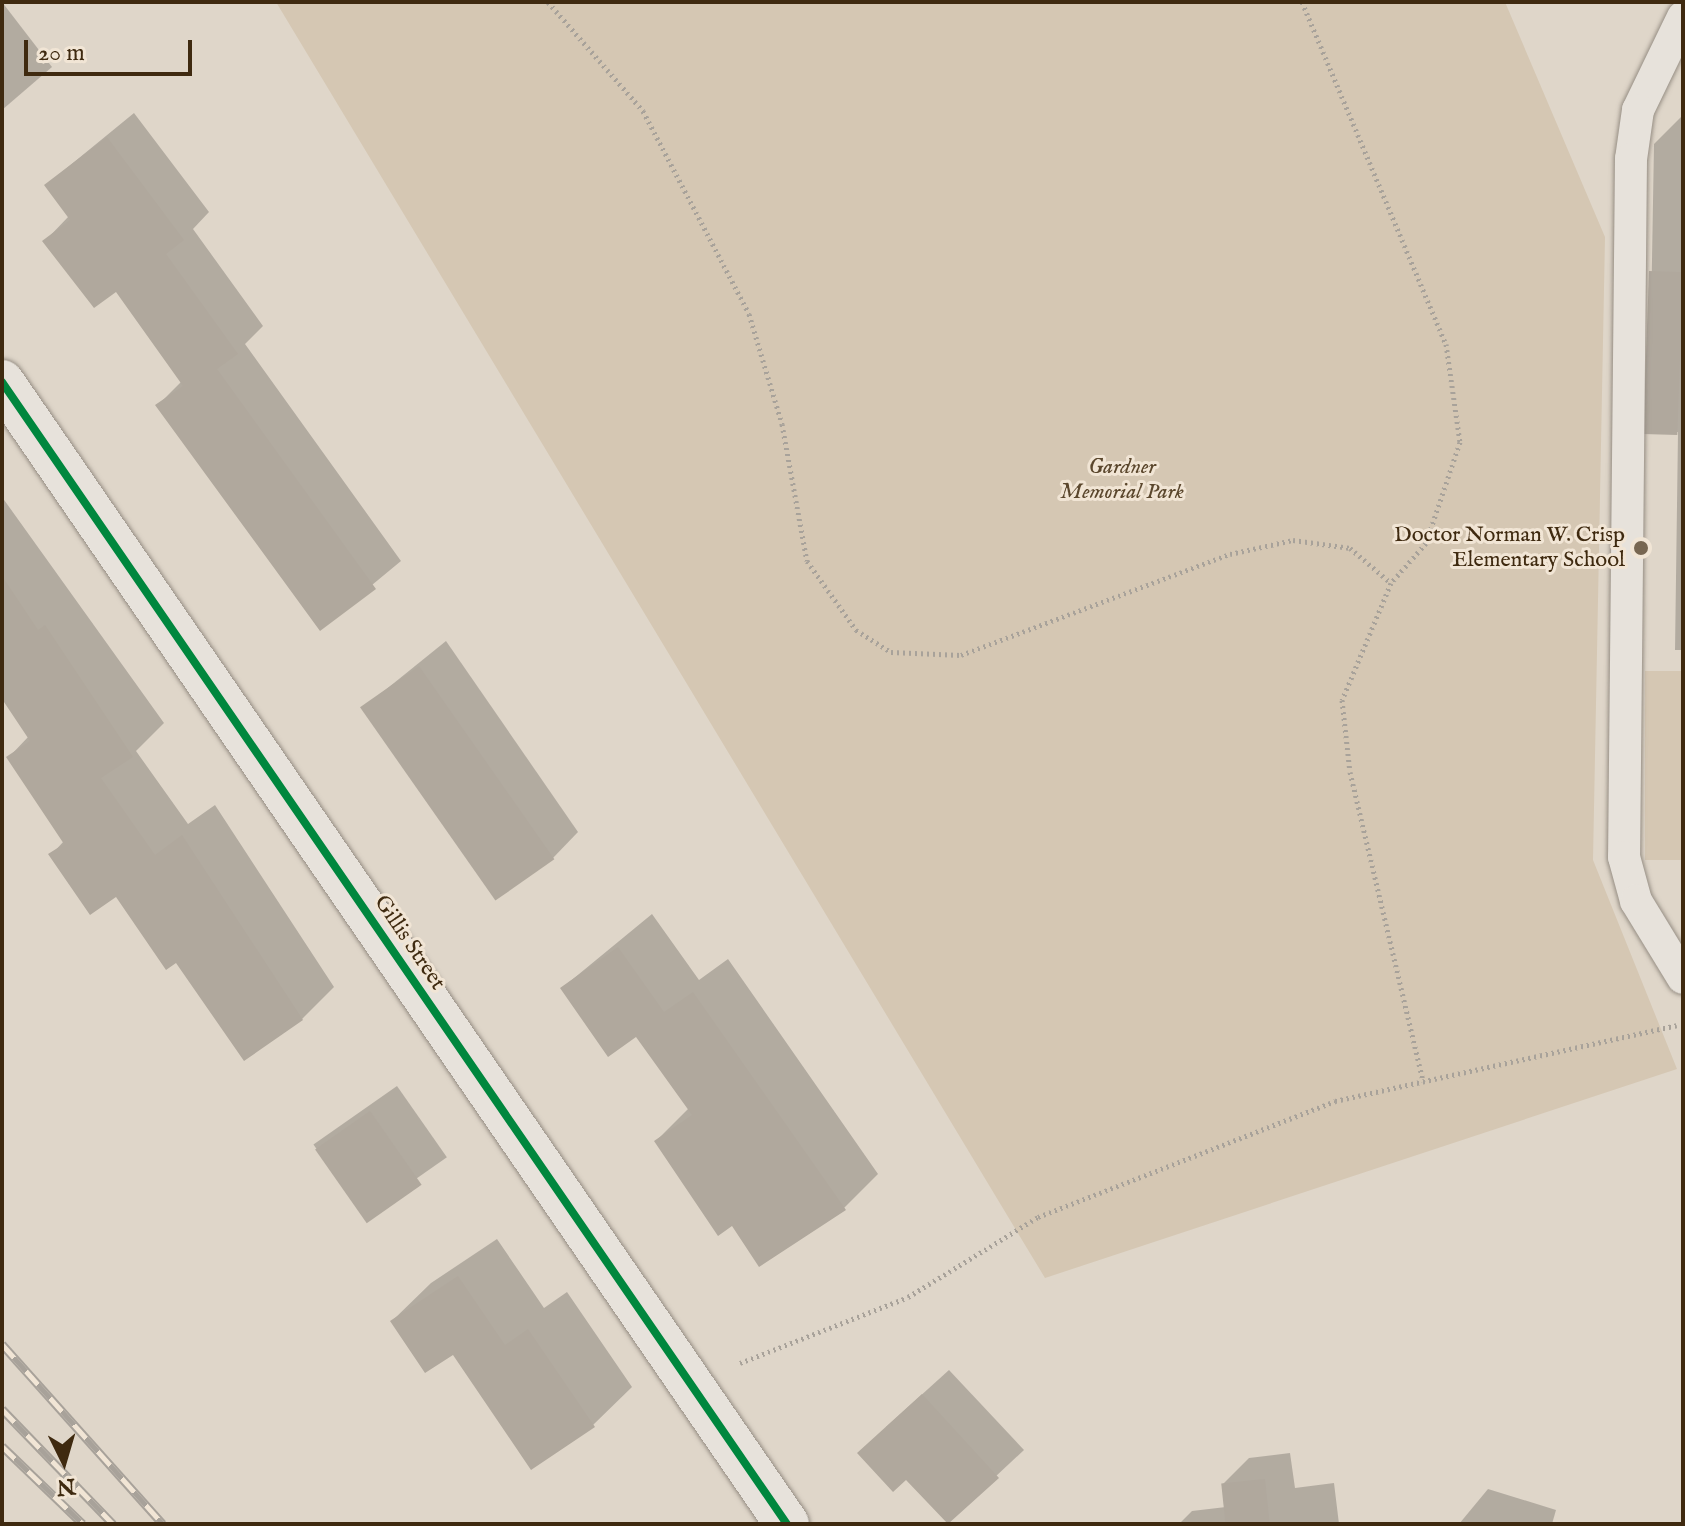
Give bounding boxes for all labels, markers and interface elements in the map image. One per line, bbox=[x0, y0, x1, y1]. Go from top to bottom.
scale bar bbox=[28, 24, 196, 74]
text: 20 m bbox=[38, 38, 85, 69]
park label: Gardner Memorial Park bbox=[1060, 454, 1184, 506]
place label: Doctor Norman W. Crisp Elementary School bbox=[1394, 522, 1625, 574]
marker: Doctor Norman W. Crisp Elementary School bbox=[1632, 539, 1650, 557]
street label: Gillis Street bbox=[368, 891, 450, 995]
north arrow bbox=[24, 1422, 104, 1502]
text: N bbox=[55, 1471, 77, 1501]

